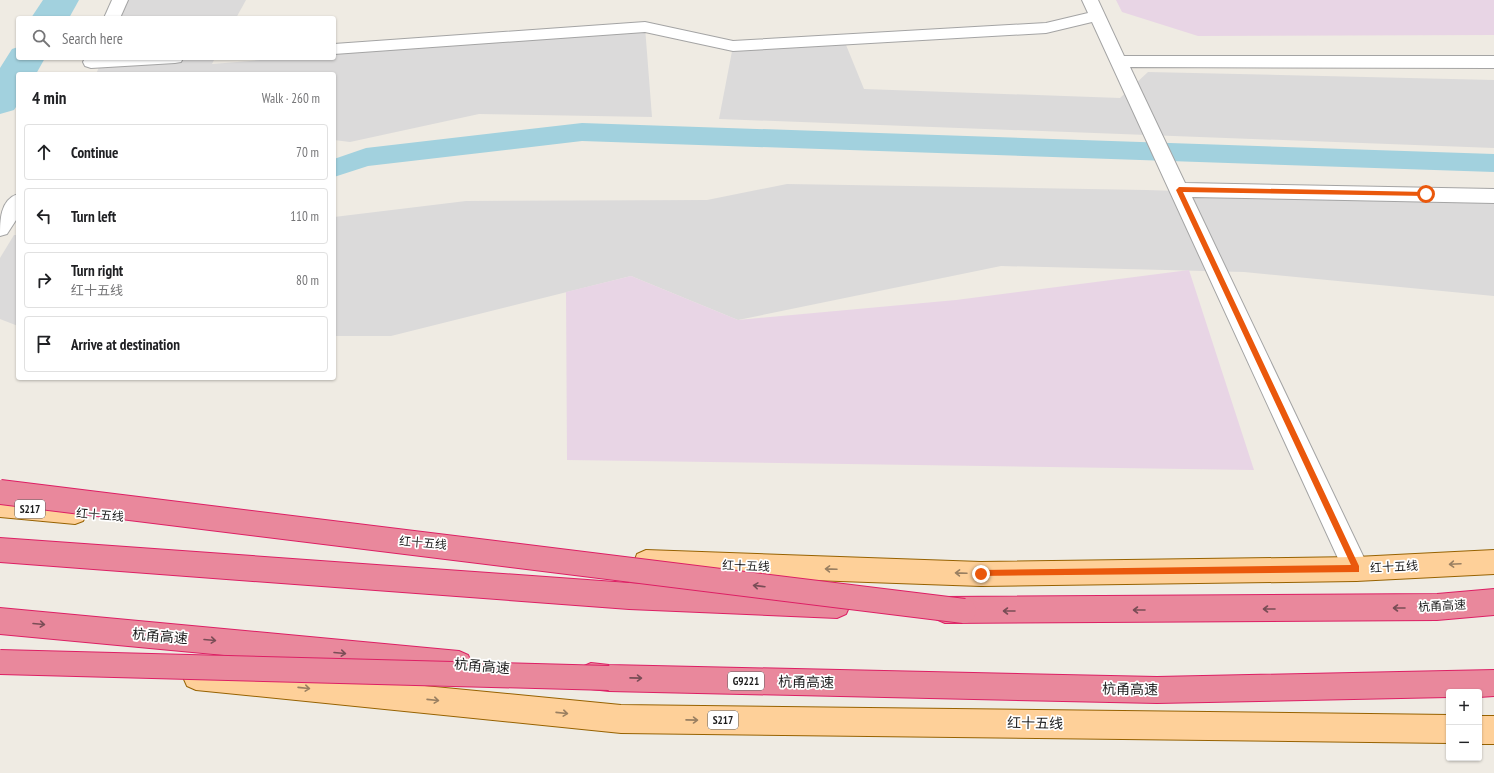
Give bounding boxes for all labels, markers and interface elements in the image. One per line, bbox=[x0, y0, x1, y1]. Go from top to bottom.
search box bbox=[16, 16, 336, 60]
icon: search bbox=[30, 27, 52, 49]
text: Search here bbox=[62, 29, 123, 48]
text: 4 min bbox=[32, 87, 66, 109]
text: Walk · 260 m bbox=[262, 90, 320, 107]
icon: ahead bbox=[33, 141, 55, 163]
text: Continue bbox=[71, 143, 118, 162]
text: 70 m bbox=[296, 144, 319, 161]
route start bbox=[1417, 185, 1435, 203]
icon: left bbox=[33, 205, 55, 227]
text: Turn left bbox=[71, 207, 116, 226]
text: 110 m bbox=[290, 208, 319, 225]
text: Turn right bbox=[71, 261, 123, 280]
icon: right bbox=[33, 269, 55, 291]
text: 80 m bbox=[296, 272, 319, 289]
text: 红十五线 bbox=[71, 282, 123, 299]
icon: arrive bbox=[33, 333, 55, 355]
text: Arrive at destination bbox=[71, 335, 180, 354]
road number: S217 bbox=[15, 500, 45, 518]
street label: 红十五线 bbox=[75, 505, 125, 524]
street label: 红十五线 bbox=[398, 533, 448, 552]
street label: 红十五线 bbox=[722, 557, 770, 574]
street label: 红十五线 bbox=[1370, 558, 1418, 575]
one-way arrow bbox=[1449, 560, 1462, 568]
one-way arrow bbox=[825, 565, 838, 572]
route end bbox=[972, 565, 990, 583]
one-way arrow bbox=[955, 569, 968, 577]
one-way arrow bbox=[753, 582, 766, 590]
street label: 杭甬高速 bbox=[1418, 597, 1466, 614]
one-way arrow bbox=[1393, 604, 1406, 612]
one-way arrow bbox=[1263, 605, 1276, 613]
one-way arrow bbox=[1133, 606, 1146, 614]
one-way arrow bbox=[1003, 607, 1016, 615]
one-way arrow bbox=[32, 621, 45, 628]
street label: 杭甬高速 bbox=[131, 625, 189, 647]
one-way arrow bbox=[203, 637, 216, 644]
one-way arrow bbox=[333, 649, 346, 656]
street label: 杭甬高速 bbox=[453, 655, 511, 677]
road number: G9221 bbox=[728, 672, 764, 690]
street label: 杭甬高速 bbox=[778, 673, 834, 691]
one-way arrow bbox=[629, 675, 642, 682]
street label: 杭甬高速 bbox=[1102, 680, 1158, 698]
one-way arrow bbox=[297, 684, 310, 691]
map controls bbox=[1446, 689, 1482, 761]
button: + bbox=[1446, 689, 1482, 725]
one-way arrow bbox=[426, 697, 439, 704]
one-way arrow bbox=[555, 709, 568, 717]
road number: S217 bbox=[708, 711, 738, 729]
street label: 红十五线 bbox=[1007, 714, 1063, 732]
one-way arrow bbox=[685, 716, 698, 723]
button: − bbox=[1446, 725, 1482, 761]

